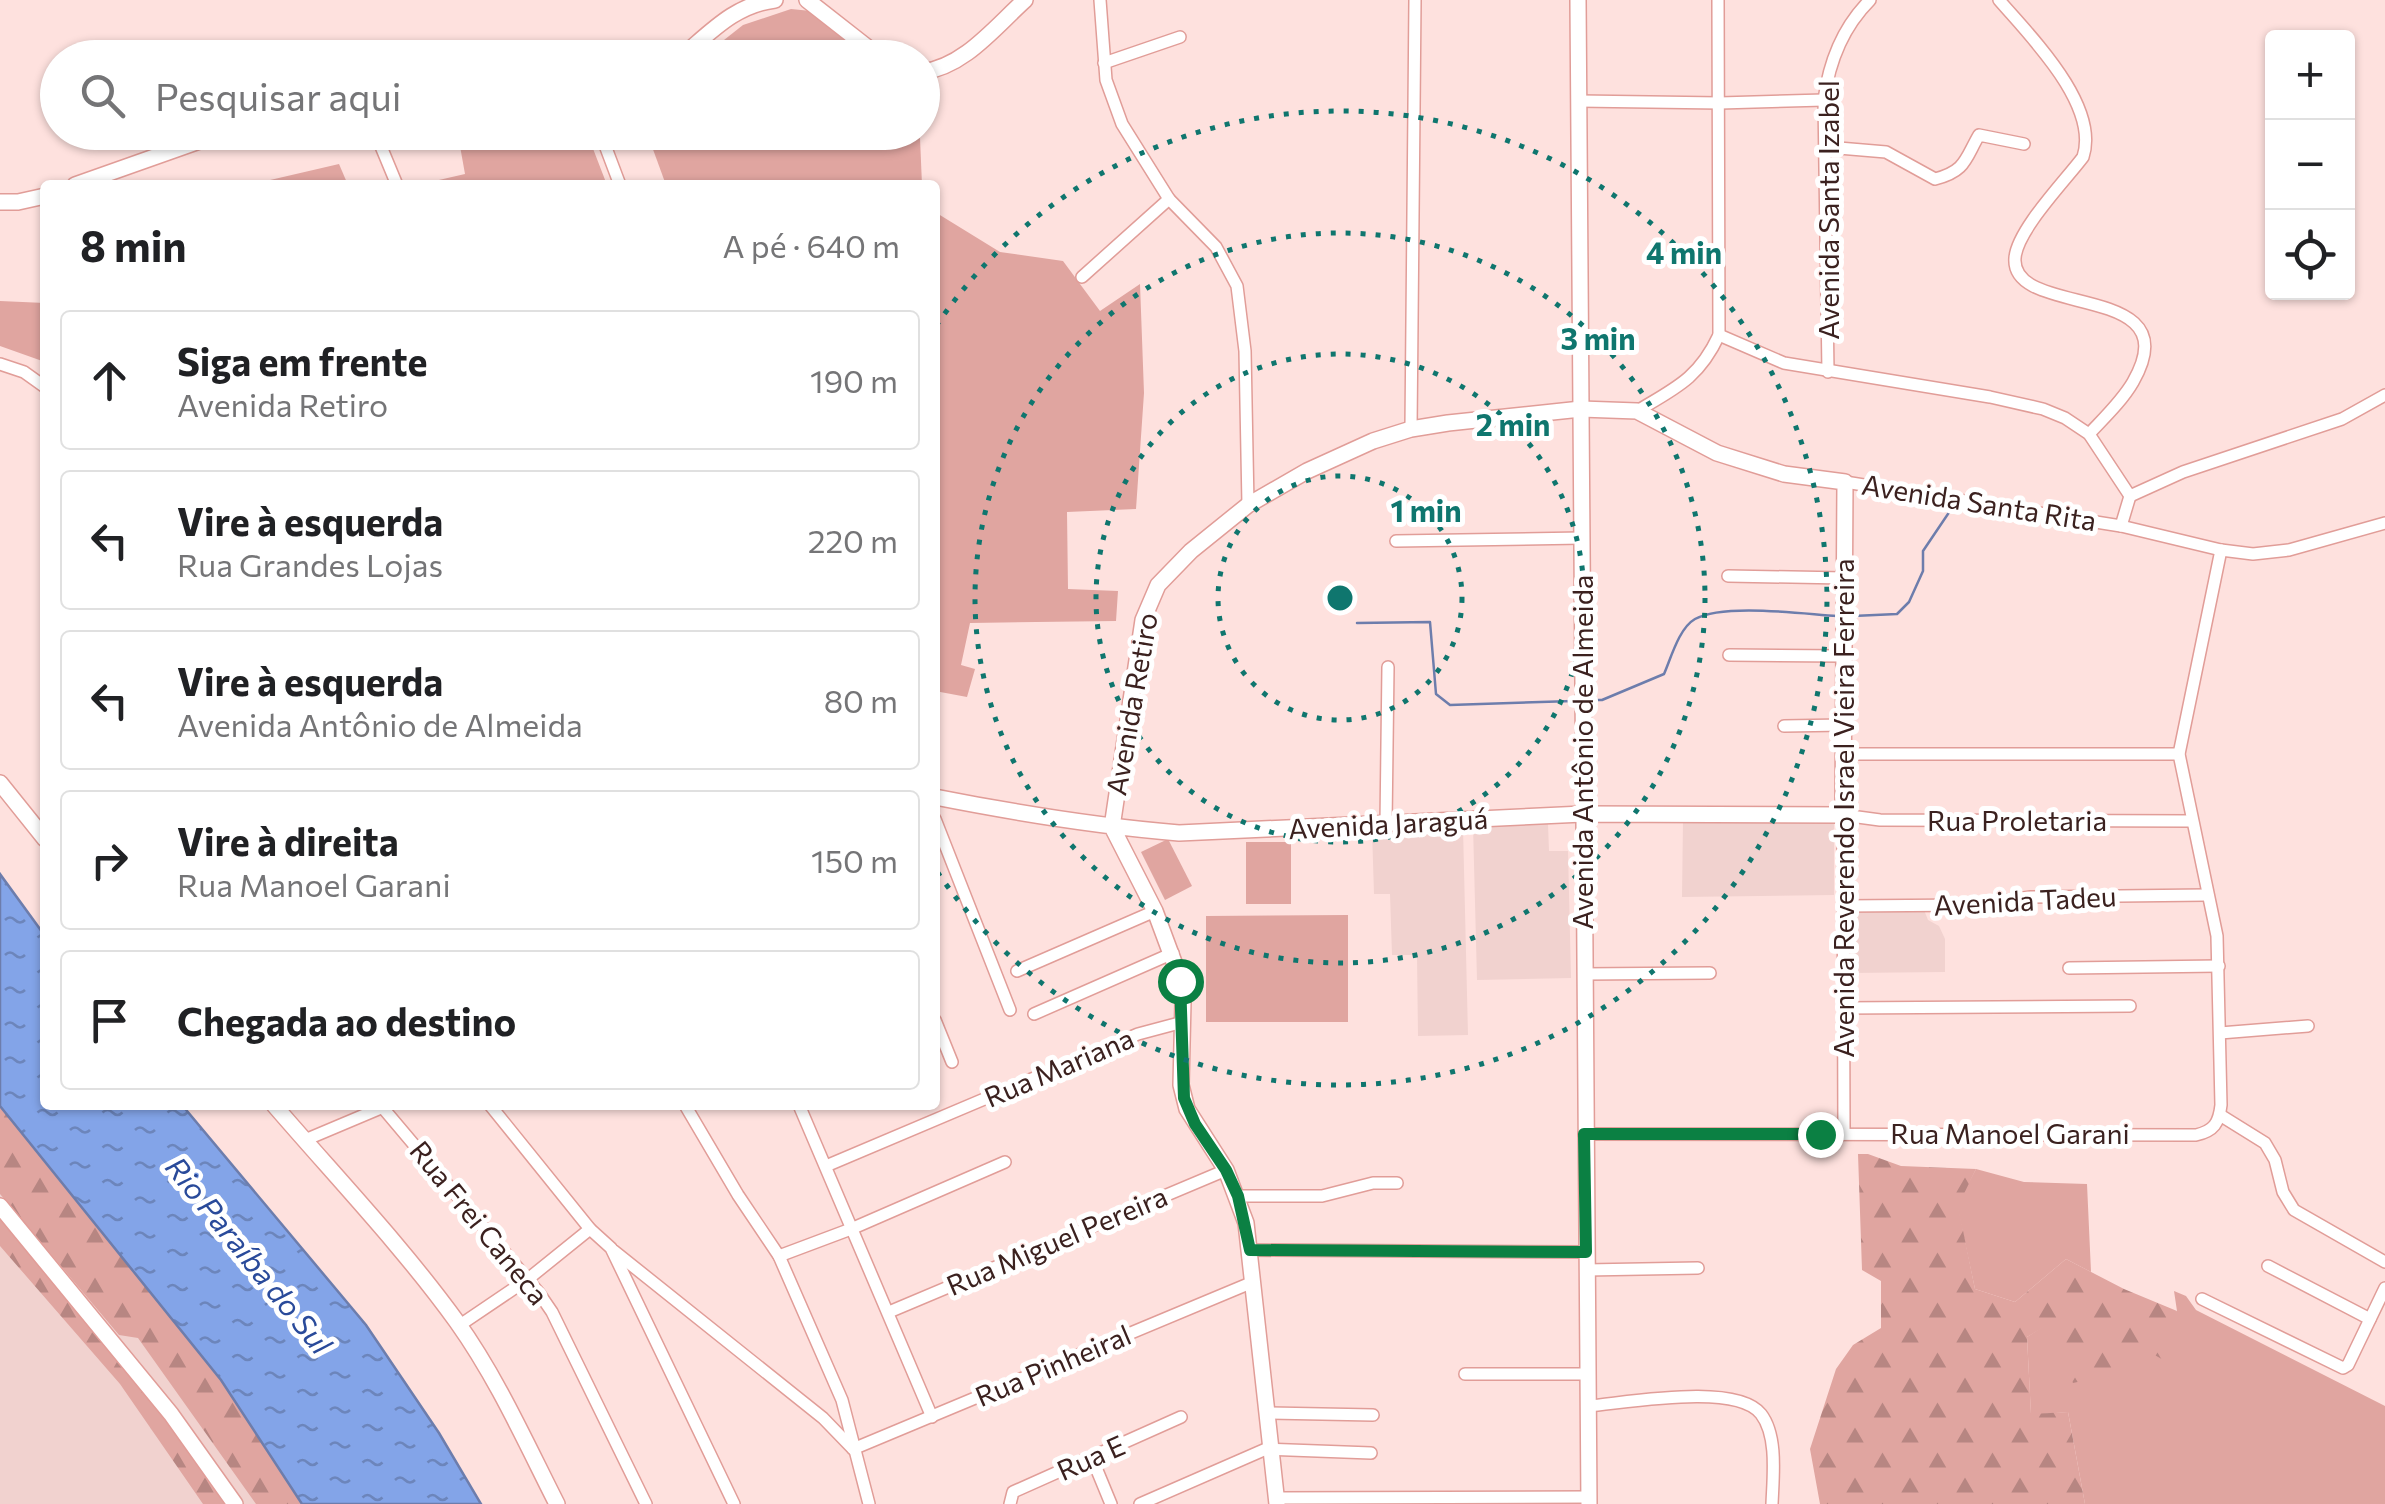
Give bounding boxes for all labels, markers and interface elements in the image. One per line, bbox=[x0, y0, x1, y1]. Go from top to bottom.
map controls bbox=[2265, 30, 2355, 300]
button: + bbox=[2265, 30, 2355, 120]
search box bbox=[40, 40, 940, 150]
icon: search bbox=[75, 68, 130, 123]
text: Pesquisar aqui bbox=[155, 72, 401, 119]
street label: Avenida Santa Izabel bbox=[1811, 80, 1845, 340]
button: − bbox=[2265, 120, 2355, 210]
button: locate bbox=[2265, 210, 2355, 300]
text: 8 min bbox=[80, 219, 187, 271]
text: A pé · 640 m bbox=[723, 225, 900, 265]
text: 4 min bbox=[1646, 233, 1722, 270]
text: 3 min bbox=[1560, 319, 1636, 356]
text: Siga em frente bbox=[177, 337, 427, 384]
icon: ahead bbox=[82, 353, 137, 408]
text: 190 m bbox=[810, 360, 898, 400]
text: Avenida Retiro bbox=[177, 384, 388, 424]
text: 2 min bbox=[1476, 405, 1550, 442]
street label: Avenida Santa Rita bbox=[1859, 467, 2099, 537]
text: 1 min bbox=[1390, 491, 1462, 528]
text: Vire à esquerda bbox=[177, 497, 443, 544]
icon: left bbox=[82, 513, 137, 568]
text: 220 m bbox=[808, 520, 898, 560]
text: Rua Grandes Lojas bbox=[177, 544, 443, 584]
street label: Avenida Reverendo Israel Vieira Ferreira bbox=[1826, 558, 1860, 1058]
street label: Avenida Antônio de Almeida bbox=[1565, 575, 1599, 929]
centre of rings bbox=[1322, 580, 1358, 616]
street label: Avenida Retiro bbox=[1098, 610, 1164, 798]
text: Vire à esquerda bbox=[177, 657, 443, 704]
icon: left bbox=[82, 673, 137, 728]
text: 80 m bbox=[824, 680, 898, 720]
text: Avenida Antônio de Almeida bbox=[177, 704, 583, 744]
street label: Avenida Jaraguá bbox=[1287, 801, 1489, 845]
street label: Rua Proletaria bbox=[1927, 803, 2107, 837]
text: Vire à direita bbox=[177, 817, 399, 864]
icon: right bbox=[82, 833, 137, 888]
text: 150 m bbox=[811, 840, 898, 880]
text: Rua Manoel Garani bbox=[177, 864, 451, 904]
street label: Avenida Tadeu bbox=[1933, 878, 2117, 922]
route start bbox=[1158, 959, 1204, 1005]
icon: arrive bbox=[82, 993, 137, 1048]
text: Chegada ao destino bbox=[177, 997, 516, 1044]
street label: Rua Mariana bbox=[979, 1020, 1138, 1114]
route end bbox=[1798, 1112, 1844, 1158]
street label: Rua Manoel Garani bbox=[1890, 1116, 2130, 1150]
street label: Rua Frei Caneca bbox=[403, 1134, 556, 1311]
water label: Rio Paraíba do Sul bbox=[159, 1148, 342, 1362]
street label: Rua Miguel Pereira bbox=[941, 1178, 1172, 1302]
street label: Rua Pinheiral bbox=[970, 1317, 1136, 1413]
street label: Rua E bbox=[1051, 1427, 1130, 1487]

